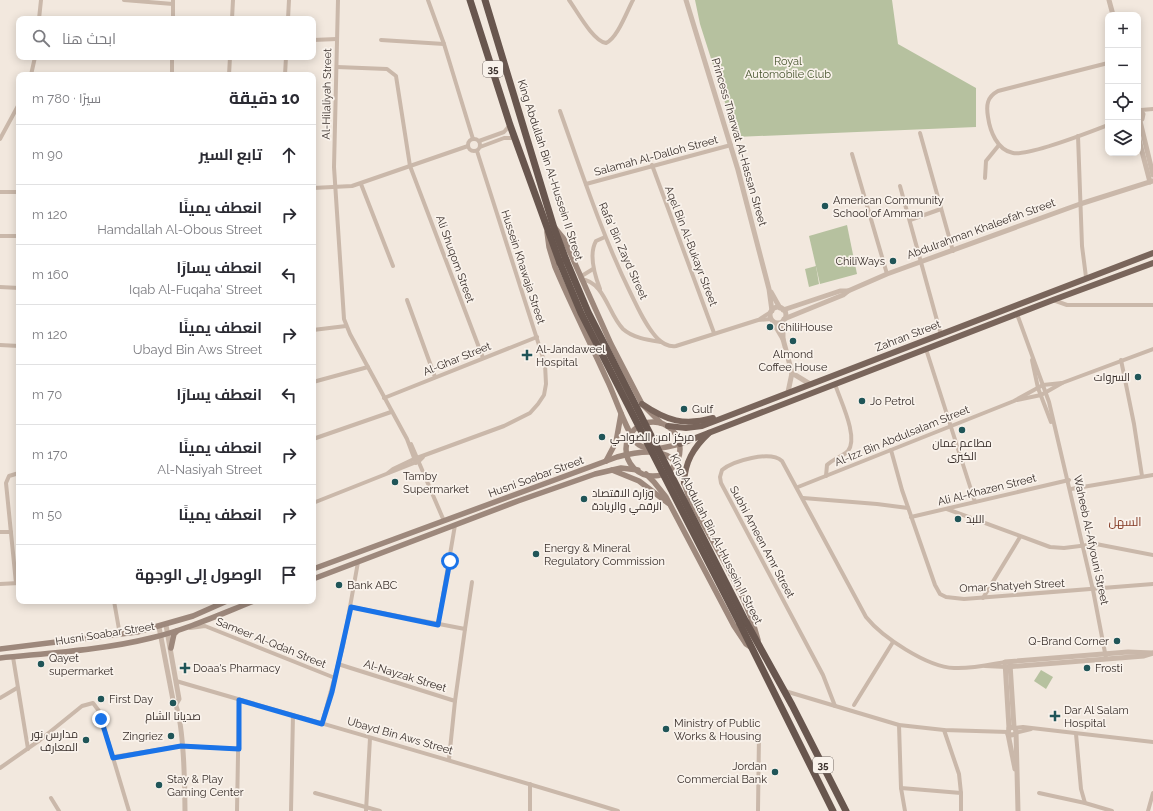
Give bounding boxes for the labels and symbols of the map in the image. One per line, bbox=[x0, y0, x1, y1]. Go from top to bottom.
street label: Al-Hilaliyah Street bbox=[320, 48, 334, 140]
park label: Royal Automobile Club bbox=[745, 55, 831, 81]
street label: Princess Tharwat Al-Hassan Street bbox=[709, 56, 769, 228]
road number: 35 bbox=[483, 61, 503, 77]
street label: King Abdullah Bin Al-Hussein II Street bbox=[515, 78, 586, 262]
street label: Salamah Al-Dalloh Street bbox=[593, 133, 720, 179]
street label: Aqel Bin Al-Bukayr Street bbox=[662, 184, 720, 308]
place label: American Community School of Amman bbox=[833, 194, 944, 220]
street label: Abdulrahman Khaleefah Street bbox=[905, 196, 1057, 262]
street label: Rafa' Bin Zayd Street bbox=[596, 200, 650, 302]
marker: American Community School of Amman bbox=[820, 201, 830, 211]
street label: Hussein Khawaja Street bbox=[498, 208, 548, 326]
street label: Ali Shuqom Street bbox=[433, 214, 477, 305]
place label: ChiliWays bbox=[835, 255, 885, 268]
marker: ChiliWays bbox=[888, 256, 898, 266]
street label: Zahran Street bbox=[874, 317, 943, 354]
place label: ChiliHouse bbox=[778, 321, 833, 334]
marker: ChiliHouse bbox=[765, 322, 775, 332]
marker: Almond Coffee House bbox=[788, 336, 798, 346]
street label: Al-Ghar Street bbox=[421, 339, 493, 379]
place label: Al-Jandaweel Hospital bbox=[536, 343, 605, 369]
place label: Almond Coffee House bbox=[759, 348, 828, 374]
marker: Al-Jandaweel Hospital bbox=[521, 349, 533, 361]
place label: السروات bbox=[1094, 371, 1130, 384]
marker: السروات bbox=[1133, 372, 1143, 382]
place label: Jo Petrol bbox=[870, 395, 915, 408]
marker: Jo Petrol bbox=[857, 396, 867, 406]
place label: Gulf bbox=[692, 403, 713, 416]
street label: Al-Izz Bin Abdulsalam Street bbox=[833, 403, 972, 469]
marker: Gulf bbox=[679, 404, 689, 414]
marker: مطاعم عمان الكبرى bbox=[957, 425, 967, 435]
place label: مركز امن الضواحي bbox=[610, 431, 694, 446]
marker: مركز امن الضواحي bbox=[597, 432, 607, 442]
place label: مطاعم عمان الكبرى bbox=[932, 437, 992, 463]
street label: King Abdullah Bin Al-Hussein II Street bbox=[667, 452, 765, 627]
street label: Husni Soabar Street bbox=[487, 454, 586, 500]
place label: Tamby Supermarket bbox=[403, 470, 469, 496]
street label: Ali Al-Khazen Street bbox=[936, 471, 1038, 509]
street label: Waheeb Al-Afyouni Street bbox=[1071, 474, 1111, 606]
marker: Tamby Supermarket bbox=[390, 477, 400, 487]
street label: Subhi Ameen Amr Street bbox=[727, 484, 797, 601]
place label: وزارة الاقتصاد الرقمي والريادة bbox=[592, 487, 662, 515]
marker: وزارة الاقتصاد الرقمي والريادة bbox=[579, 494, 589, 504]
place label: اللبد bbox=[966, 513, 984, 526]
marker: اللبد bbox=[953, 514, 963, 524]
district label: السهل bbox=[1108, 515, 1142, 529]
place label: Energy & Mineral Regulatory Commission bbox=[544, 542, 665, 568]
marker: Energy & Mineral Regulatory Commission bbox=[531, 549, 541, 559]
route start bbox=[441, 552, 459, 570]
street label: Omar Shatyeh Street bbox=[959, 577, 1065, 595]
place label: Bank ABC bbox=[347, 579, 398, 592]
marker: Bank ABC bbox=[334, 580, 344, 590]
street label: Sameer Al-Qdah Street bbox=[214, 615, 328, 671]
street label: Husni Soabar Street bbox=[54, 620, 156, 648]
place label: Q-Brand Corner bbox=[1028, 635, 1109, 648]
marker: Q-Brand Corner bbox=[1112, 636, 1122, 646]
place label: Qayet supermarket bbox=[49, 652, 114, 678]
street label: Al-Nayzak Street bbox=[362, 657, 448, 695]
marker: Qayet supermarket bbox=[36, 659, 46, 669]
place label: Doaa's Pharmacy bbox=[193, 662, 281, 675]
place label: Frosti bbox=[1095, 662, 1123, 675]
marker: Doaa's Pharmacy bbox=[180, 663, 190, 673]
marker: Frosti bbox=[1082, 663, 1092, 673]
place label: First Day bbox=[109, 693, 153, 706]
marker: First Day bbox=[96, 694, 106, 704]
marker: صديانا الشام bbox=[168, 698, 178, 708]
place label: Dar Al Salam Hospital bbox=[1064, 704, 1129, 730]
route end bbox=[92, 710, 110, 728]
place label: صديانا الشام bbox=[145, 710, 201, 724]
marker: Dar Al Salam Hospital bbox=[1049, 710, 1061, 722]
street label: Ubayd Bin Aws Street bbox=[346, 715, 455, 757]
place label: Ministry of Public Works & Housing bbox=[674, 717, 761, 743]
marker: Ministry of Public Works & Housing bbox=[661, 724, 671, 734]
place label: مدارس نور المعارف bbox=[30, 728, 78, 754]
place label: Zingriez bbox=[122, 730, 164, 743]
marker: Zingriez bbox=[166, 731, 176, 741]
marker: مدارس نور المعارف bbox=[81, 735, 91, 745]
road number: 35 bbox=[813, 757, 833, 773]
place label: Jordan Commercial Bank bbox=[677, 760, 767, 786]
marker: Jordan Commercial Bank bbox=[770, 767, 780, 777]
place label: Stay & Play Gaming Center bbox=[167, 773, 244, 799]
marker: Stay & Play Gaming Center bbox=[154, 780, 164, 790]

